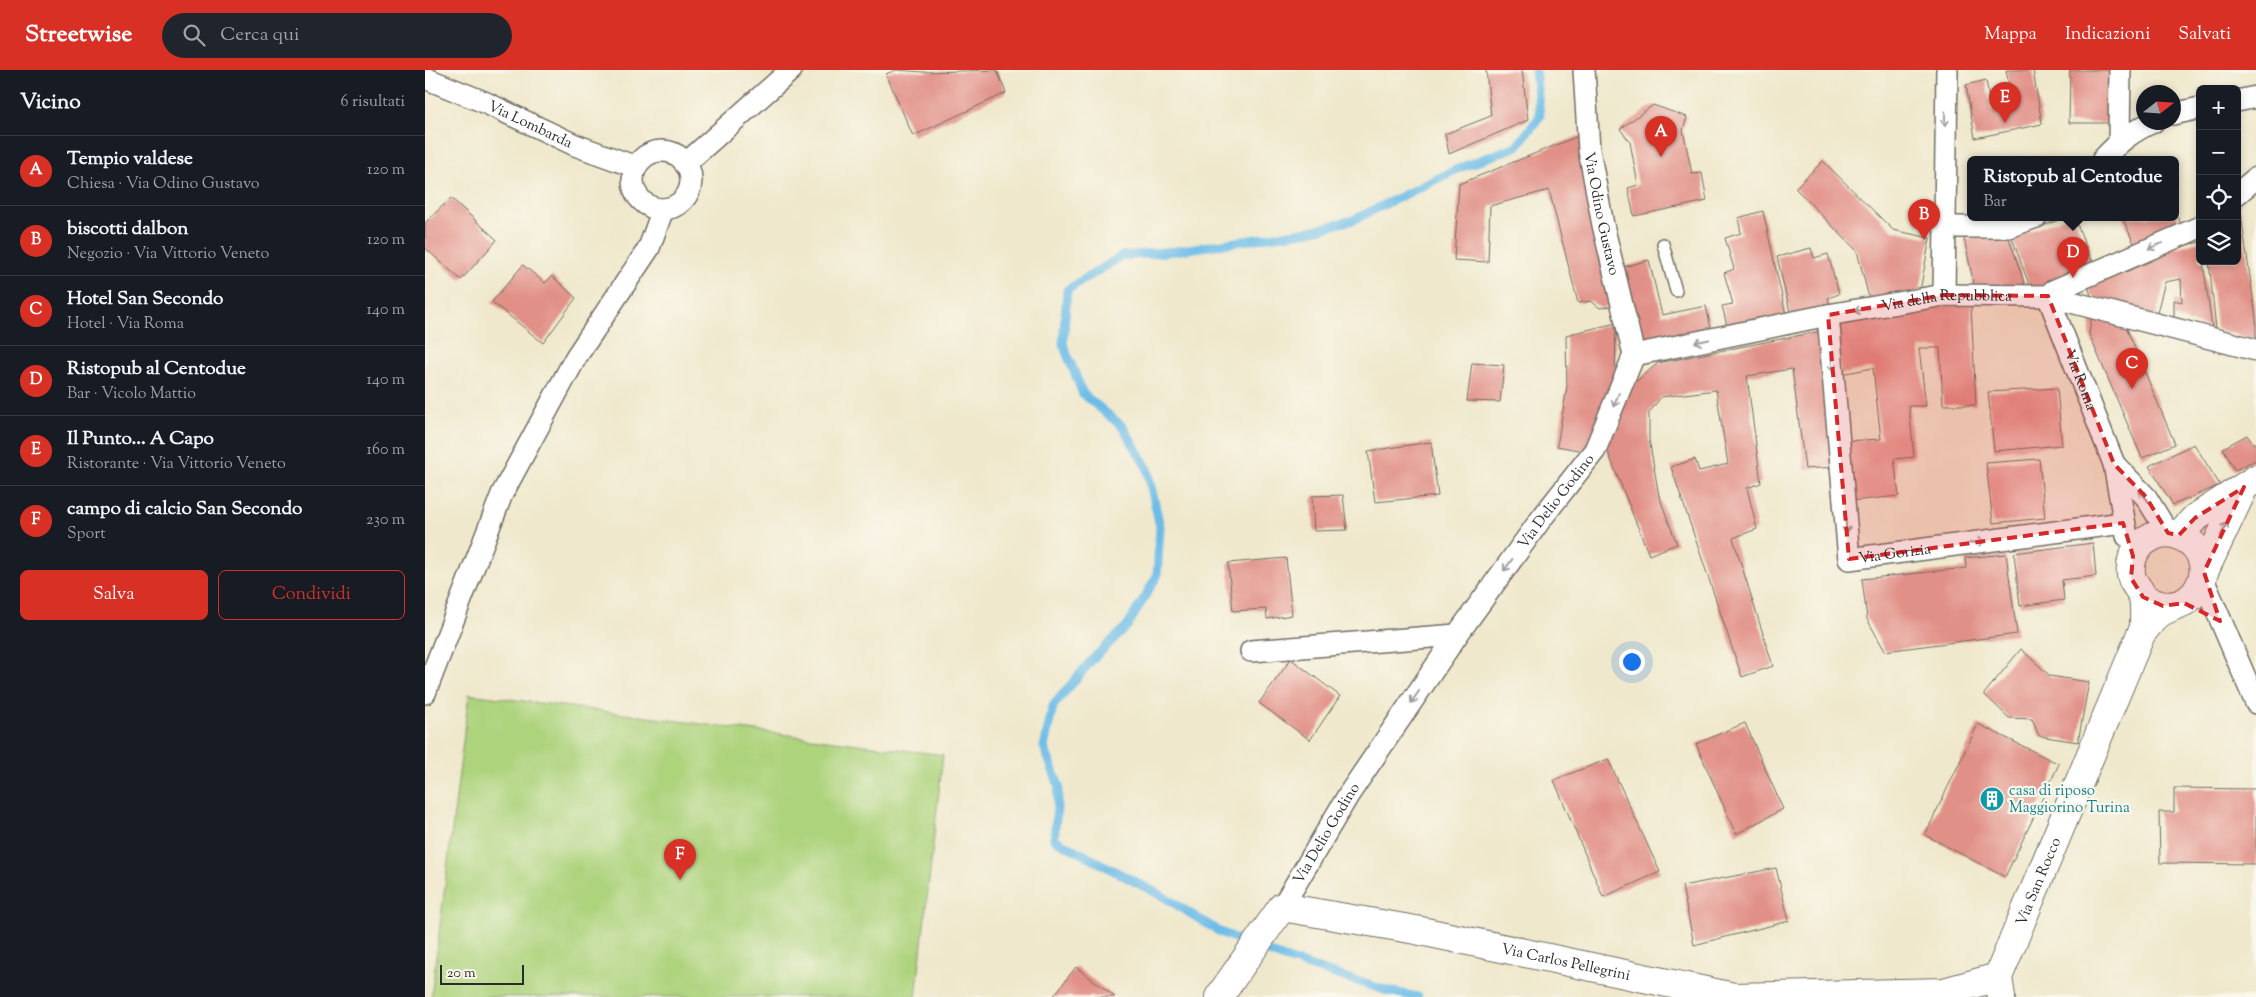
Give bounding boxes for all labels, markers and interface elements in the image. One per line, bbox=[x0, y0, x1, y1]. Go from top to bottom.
search box bbox=[162, 13, 512, 58]
text: Streetwise bbox=[25, 18, 132, 52]
icon: search bbox=[180, 21, 208, 49]
text: Cerca qui bbox=[220, 22, 299, 49]
text: Mappa bbox=[1984, 22, 2037, 48]
text: Indicazioni bbox=[2065, 22, 2150, 48]
text: Salvati bbox=[2178, 22, 2231, 48]
pin: E bbox=[1989, 82, 2021, 123]
north arrow bbox=[2136, 85, 2181, 130]
map controls bbox=[2196, 85, 2241, 265]
button: + bbox=[2196, 85, 2241, 130]
text: Vicino bbox=[20, 88, 81, 118]
text: 6 risultati bbox=[341, 91, 405, 114]
street label: Via Lombarda bbox=[484, 96, 576, 154]
one-way arrow bbox=[1941, 110, 1950, 126]
pin: A bbox=[1645, 116, 1677, 157]
button: − bbox=[2196, 130, 2241, 175]
text: Tempio valdese bbox=[67, 146, 193, 173]
street label: Via Odino Gustavo bbox=[1578, 150, 1624, 278]
popup bbox=[1967, 156, 2179, 221]
text: A bbox=[30, 159, 43, 182]
text: 120 m bbox=[367, 159, 405, 182]
text: Ristopub al Centodue bbox=[1984, 164, 2162, 191]
text: Chiesa · Via Odino Gustavo bbox=[67, 173, 260, 196]
button: locate bbox=[2196, 175, 2241, 220]
text: Bar bbox=[1984, 191, 2007, 214]
pin: B bbox=[1908, 199, 1940, 240]
text: biscotti dalbon bbox=[67, 216, 189, 243]
button: layers bbox=[2196, 220, 2241, 265]
text: B bbox=[31, 229, 41, 252]
text: 120 m bbox=[367, 229, 405, 252]
pin: D bbox=[2057, 237, 2089, 278]
one-way arrow bbox=[2148, 242, 2163, 252]
text: Negozio · Via Vittorio Veneto bbox=[67, 243, 269, 266]
text: Hotel San Secondo bbox=[67, 286, 223, 313]
street label: Via della Repubblica bbox=[1880, 286, 2012, 318]
text: C bbox=[30, 299, 42, 322]
text: 140 m bbox=[367, 299, 405, 322]
one-way arrow bbox=[1854, 305, 1870, 315]
text: Hotel · Via Roma bbox=[67, 313, 184, 336]
one-way arrow bbox=[1694, 337, 1710, 347]
street label: Via Roma bbox=[2058, 347, 2101, 414]
pin: C bbox=[2116, 348, 2148, 389]
text: Ristopub al Centodue bbox=[67, 356, 246, 383]
one-way arrow bbox=[1827, 356, 1837, 372]
text: D bbox=[30, 369, 42, 392]
text: 140 m bbox=[367, 369, 405, 392]
text: Bar · Vicolo Mattio bbox=[67, 383, 196, 406]
one-way arrow bbox=[1610, 392, 1620, 407]
text: Il Punto... A Capo bbox=[67, 426, 214, 453]
text: E bbox=[31, 439, 41, 462]
text: 160 m bbox=[367, 439, 405, 462]
street label: Via Delio Godino bbox=[1514, 450, 1600, 554]
text: Ristorante · Via Vittorio Veneto bbox=[67, 453, 286, 476]
one-way arrow bbox=[2138, 490, 2149, 503]
text: campo di calcio San Secondo bbox=[67, 496, 302, 523]
text: F bbox=[32, 509, 40, 532]
text: 230 m bbox=[366, 509, 405, 532]
one-way arrow bbox=[1841, 518, 1851, 534]
one-way arrow bbox=[2219, 522, 2229, 537]
text: Sport bbox=[67, 523, 106, 546]
one-way arrow bbox=[1969, 537, 1985, 547]
street label: Via Gorizia bbox=[1857, 539, 1932, 570]
one-way arrow bbox=[1503, 558, 1513, 572]
button: Salva bbox=[20, 570, 208, 620]
button: Condividi bbox=[218, 570, 405, 620]
your location bbox=[1619, 649, 1645, 675]
one-way arrow bbox=[1410, 690, 1420, 704]
street label: Via Delio Godino bbox=[1289, 779, 1366, 888]
place label: casa di riposo Maggiorino Turina bbox=[2009, 781, 2130, 819]
building icon: casa di riposo Maggiorino Turina bbox=[1979, 786, 2005, 812]
street label: Via San Rocco bbox=[2012, 834, 2067, 929]
pin: F bbox=[664, 839, 696, 880]
street label: Via Carlos Pellegrini bbox=[1499, 939, 1632, 987]
scale bar bbox=[440, 962, 524, 985]
text: 20 m bbox=[447, 964, 476, 984]

